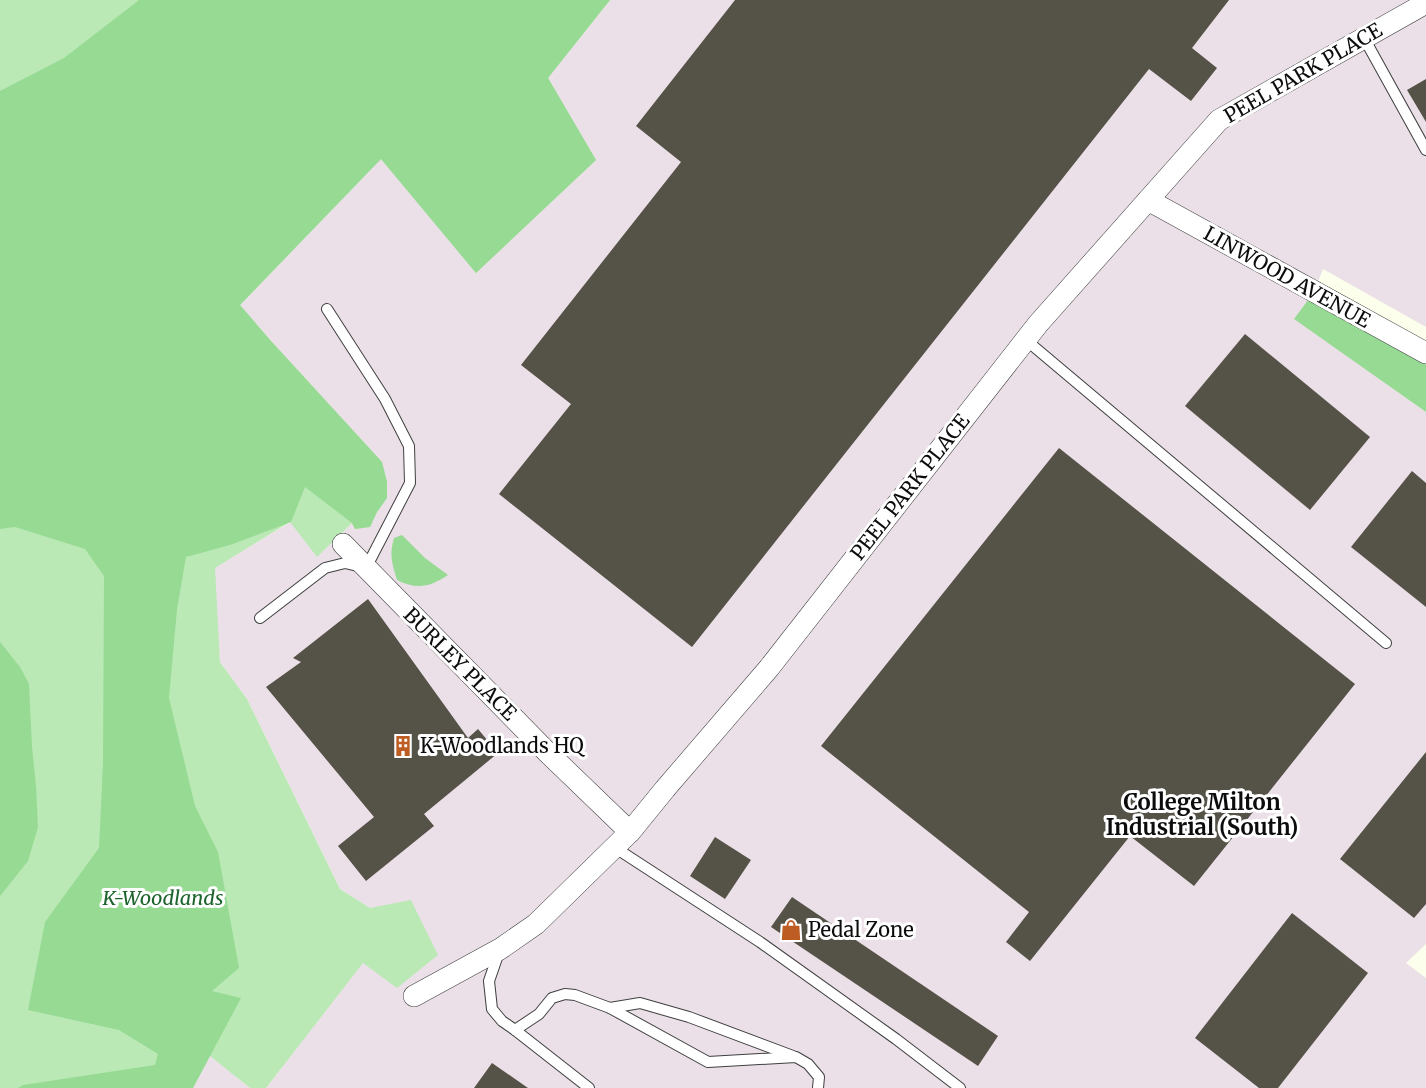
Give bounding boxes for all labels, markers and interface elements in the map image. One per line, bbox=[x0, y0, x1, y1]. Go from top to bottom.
street label: PEEL PARK PLACE bbox=[1219, 17, 1387, 128]
street label: LINWOOD AVENUE bbox=[1200, 220, 1375, 333]
street label: PEEL PARK PLACE bbox=[845, 408, 975, 565]
street label: BURLEY PLACE bbox=[399, 602, 522, 726]
place label: K-Woodlands HQ bbox=[420, 733, 585, 758]
building icon: K-Woodlands HQ bbox=[391, 734, 415, 758]
district label: College Milton Industrial (South) bbox=[1106, 788, 1298, 841]
park label: K-Woodlands bbox=[102, 885, 223, 910]
place label: Pedal Zone bbox=[808, 917, 914, 942]
shop icon: Pedal Zone bbox=[779, 918, 803, 942]

